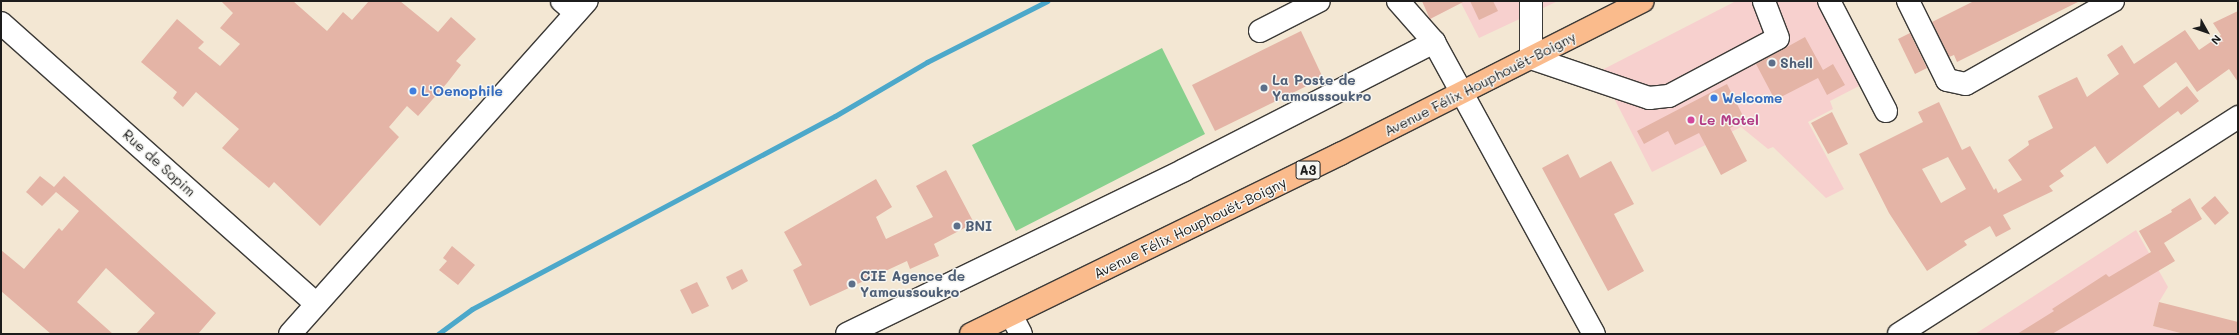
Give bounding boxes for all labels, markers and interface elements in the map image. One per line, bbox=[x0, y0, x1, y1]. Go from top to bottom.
north arrow bbox=[2187, 12, 2227, 52]
street label: Avenue Félix Houphouët-Boigny bbox=[1382, 28, 1578, 140]
text: N bbox=[2208, 32, 2225, 48]
place label: Shell bbox=[1780, 55, 1813, 71]
marker: Shell bbox=[1767, 58, 1777, 68]
place label: La Poste de Yamoussoukro bbox=[1272, 72, 1371, 104]
place label: L'Oenophile bbox=[421, 83, 503, 99]
marker: La Poste de Yamoussoukro bbox=[1259, 83, 1269, 93]
marker: L'Oenophile bbox=[408, 86, 418, 96]
place label: Welcome bbox=[1722, 90, 1782, 106]
marker: Welcome bbox=[1709, 93, 1719, 103]
place label: Le Motel bbox=[1699, 112, 1759, 128]
marker: Le Motel bbox=[1686, 115, 1696, 125]
street label: Rue de Sopim bbox=[119, 126, 199, 200]
road number: A3 bbox=[1295, 159, 1321, 181]
street label: Avenue Félix Houphouët-Boigny bbox=[1091, 174, 1289, 282]
place label: BNI bbox=[965, 218, 992, 234]
marker: BNI bbox=[952, 221, 962, 231]
place label: CIE Agence de Yamoussoukro bbox=[860, 268, 965, 300]
marker: CIE Agence de Yamoussoukro bbox=[847, 279, 857, 289]

